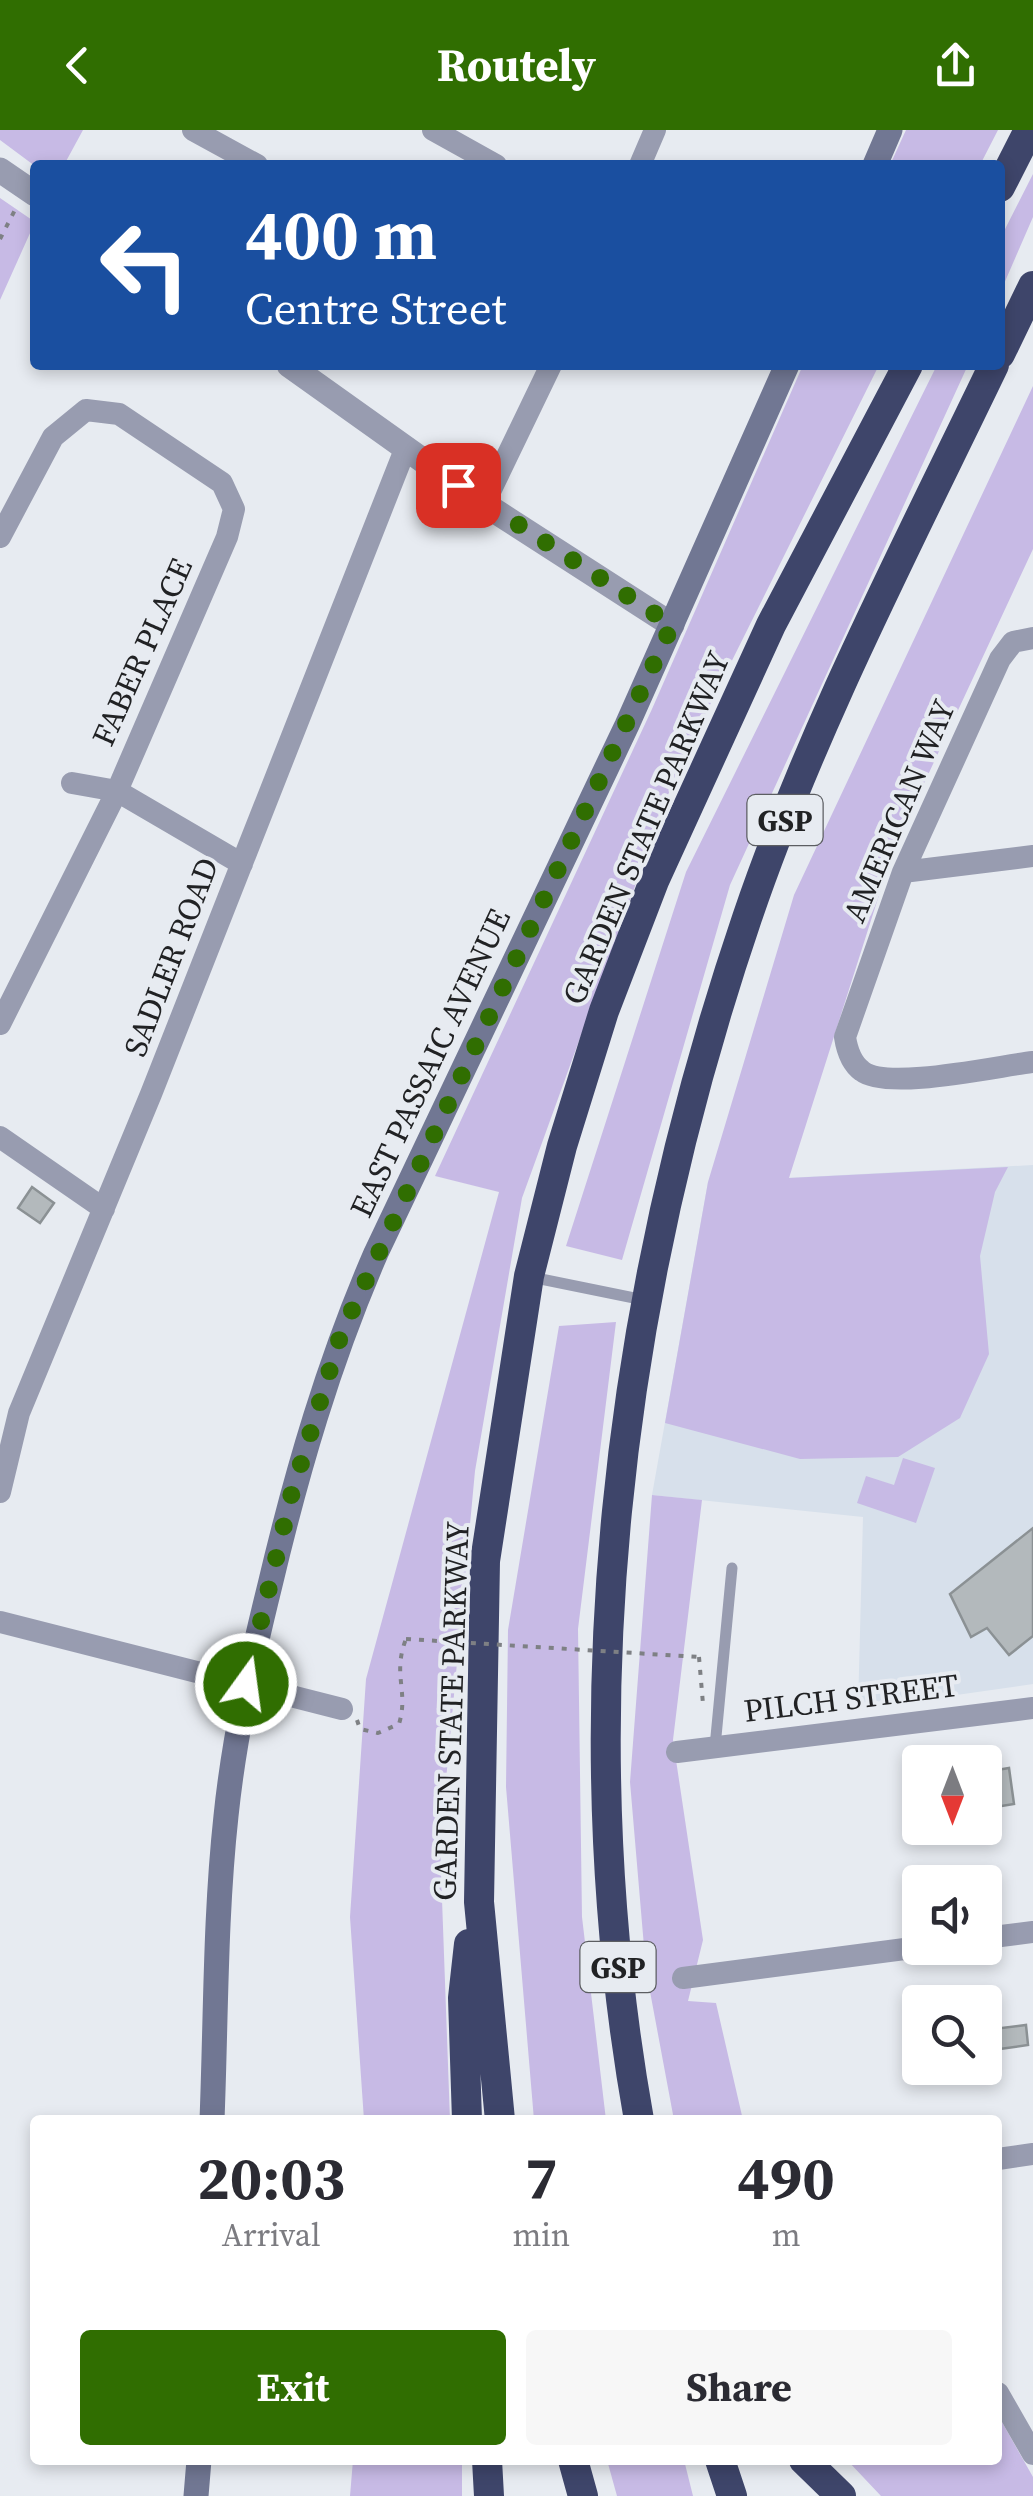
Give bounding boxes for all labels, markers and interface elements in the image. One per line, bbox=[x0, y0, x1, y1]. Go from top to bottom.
text: Routely bbox=[437, 34, 596, 96]
icon: back bbox=[50, 38, 105, 93]
icon: share bbox=[928, 38, 983, 93]
text: 400 m bbox=[245, 186, 437, 282]
icon: left bbox=[80, 200, 210, 330]
text: Centre Street bbox=[245, 277, 506, 339]
pin bbox=[416, 443, 501, 528]
icon: arrive bbox=[431, 458, 486, 513]
street label: FABER PLACE bbox=[81, 551, 203, 753]
street label: GARDEN STATE PARKWAY bbox=[552, 645, 740, 1011]
street label: AMERICAN WAY bbox=[832, 693, 966, 929]
road number: GSP bbox=[748, 795, 822, 845]
street label: SADLER ROAD bbox=[113, 851, 229, 1063]
street label: EAST PASSAIC AVENUE bbox=[339, 902, 521, 1224]
street label: GARDEN STATE PARKWAY bbox=[422, 1521, 480, 1901]
position arrow bbox=[194, 1632, 298, 1736]
street label: PILCH STREET bbox=[741, 1663, 961, 1733]
north arrow bbox=[902, 1745, 1002, 1845]
map controls bbox=[902, 1745, 1002, 2085]
button: sound bbox=[902, 1865, 1002, 1965]
road number: GSP bbox=[580, 1942, 656, 1992]
button: search bbox=[902, 1985, 1002, 2085]
text: 20:03 bbox=[197, 2137, 345, 2219]
text: 7 bbox=[525, 2137, 558, 2219]
text: 490 bbox=[737, 2137, 835, 2219]
text: Arrival bbox=[222, 2213, 321, 2257]
text: min bbox=[512, 2213, 570, 2257]
text: m bbox=[772, 2213, 800, 2257]
button: Exit bbox=[80, 2330, 506, 2445]
button: Share bbox=[526, 2330, 952, 2445]

